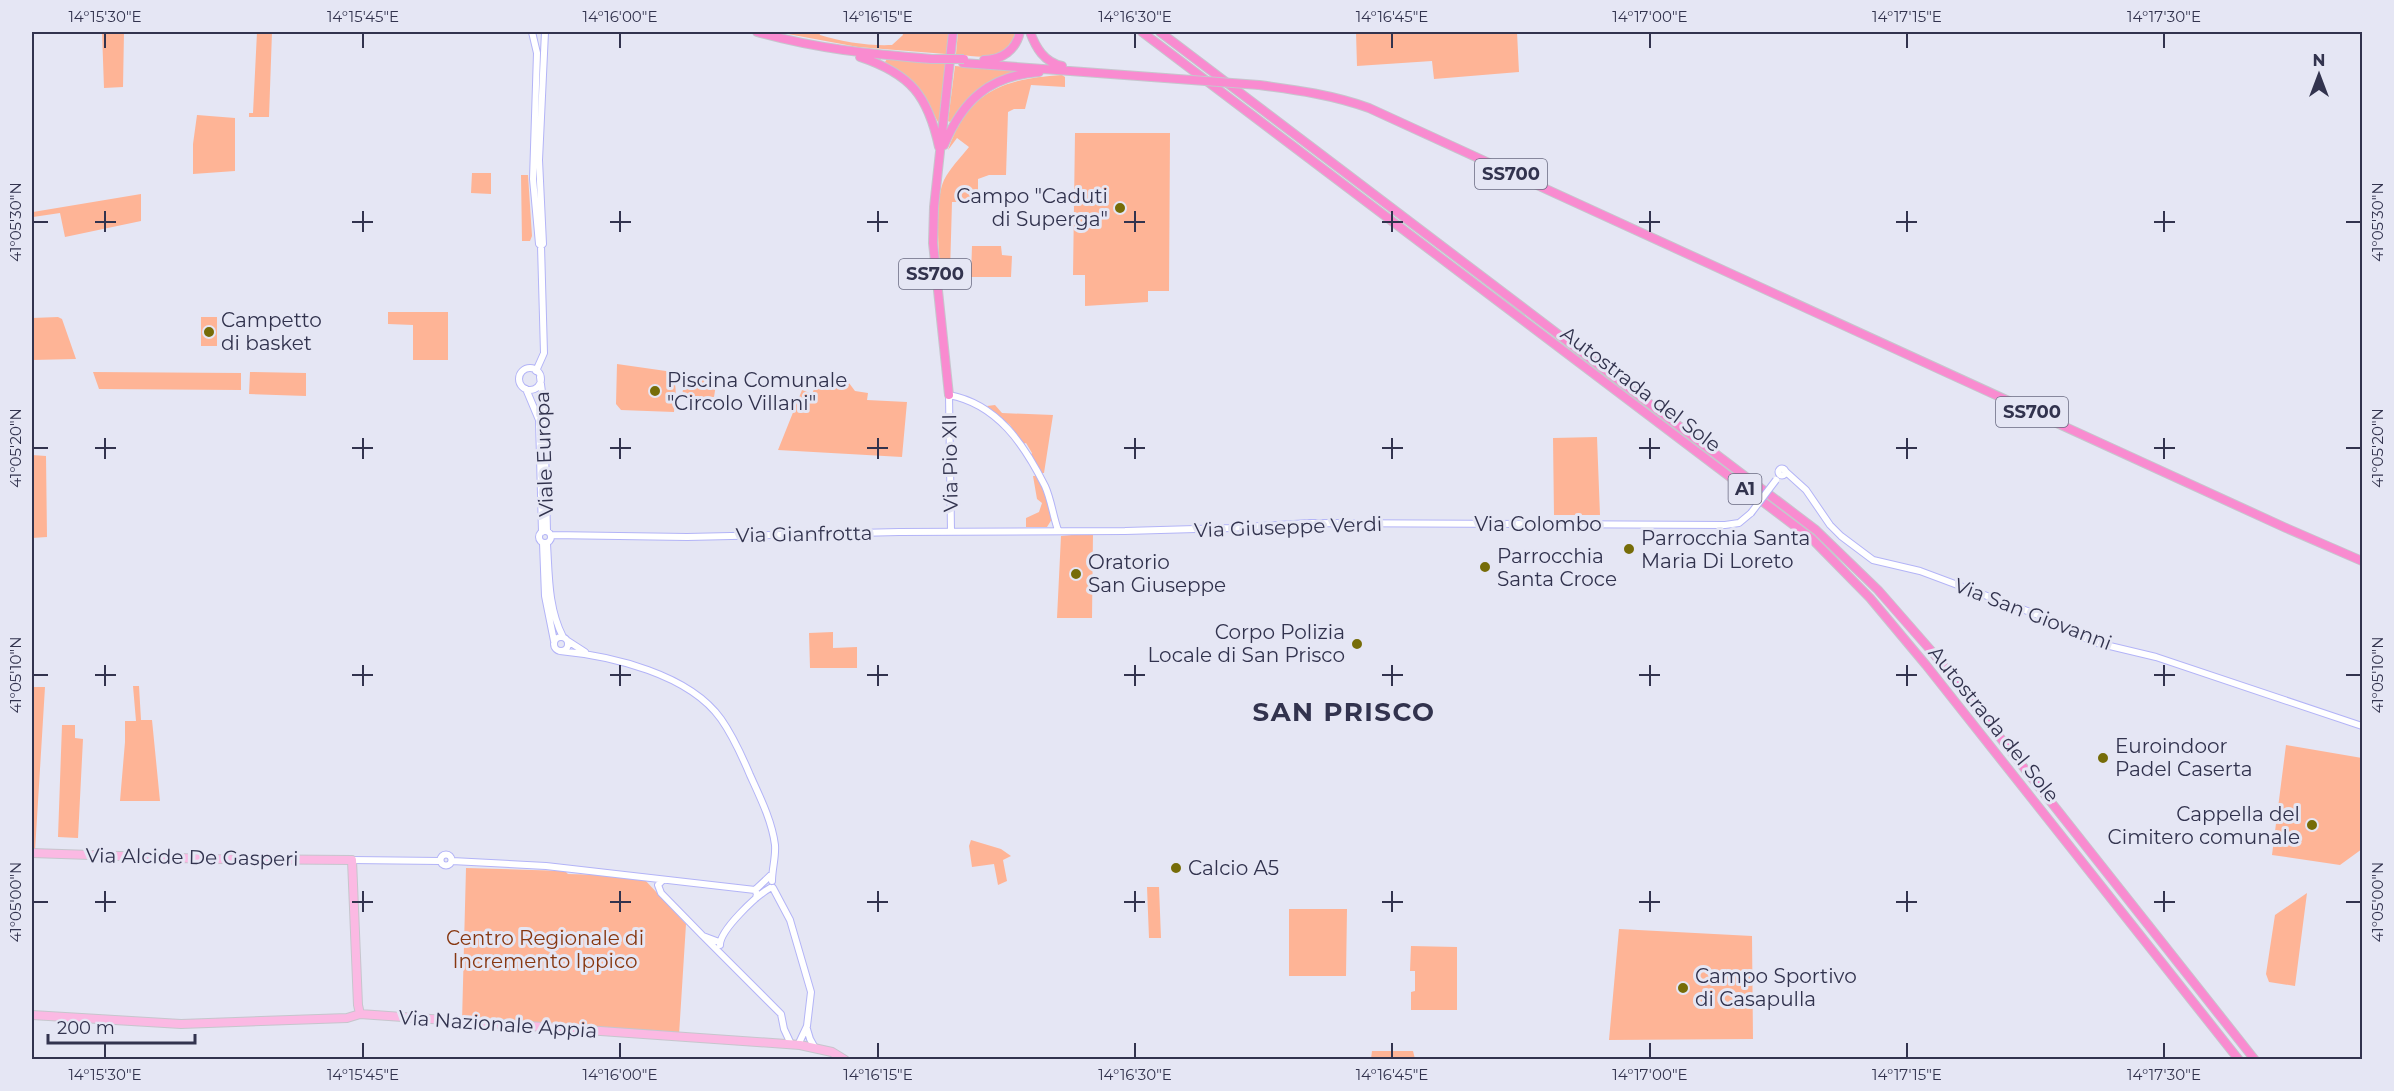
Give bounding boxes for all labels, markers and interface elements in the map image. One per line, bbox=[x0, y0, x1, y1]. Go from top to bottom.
text: 14°15'30"E bbox=[68, 7, 142, 26]
text: 14°15'45"E bbox=[327, 7, 399, 26]
text: 14°16'00"E bbox=[583, 7, 658, 26]
text: 14°16'15"E bbox=[843, 7, 913, 26]
text: 14°16'30"E bbox=[1098, 7, 1172, 26]
text: 14°16'45"E bbox=[1356, 7, 1428, 26]
text: 14°17'00"E bbox=[1612, 7, 1688, 26]
text: 14°17'15"E bbox=[1872, 7, 1942, 26]
text: 14°17'30"E bbox=[2127, 7, 2201, 26]
north arrow bbox=[2289, 45, 2349, 105]
text: N bbox=[2313, 51, 2325, 70]
road number: SS700 bbox=[1475, 159, 1547, 189]
text: 41°05'30"N bbox=[6, 182, 25, 262]
text: 41°05'30"N bbox=[2368, 182, 2387, 262]
place label: Campo "Caduti di Superga" bbox=[956, 184, 1108, 231]
marker: Campo "Caduti di Superga" bbox=[1113, 201, 1127, 215]
road number: SS700 bbox=[899, 259, 971, 289]
place label: Campetto di basket bbox=[221, 308, 322, 355]
street label: Autostrada del Sole bbox=[1556, 321, 1726, 457]
marker: Campetto di basket bbox=[202, 325, 216, 339]
place label: Piscina Comunale "Circolo Villani" bbox=[667, 368, 847, 415]
marker: Piscina Comunale "Circolo Villani" bbox=[648, 384, 662, 398]
street label: Viale Europa bbox=[530, 391, 558, 517]
road number: SS700 bbox=[1996, 397, 2068, 427]
text: 41°05'20"N bbox=[6, 408, 25, 488]
text: 41°05'20"N bbox=[2368, 408, 2387, 488]
street label: Via Pio XII bbox=[937, 414, 963, 512]
road number: A1 bbox=[1728, 474, 1762, 504]
street label: Via Giuseppe Verdi bbox=[1194, 512, 1382, 542]
street label: Via Colombo bbox=[1474, 512, 1602, 536]
street label: Via Gianfrotta bbox=[735, 521, 873, 547]
place label: Parrocchia Santa Maria Di Loreto bbox=[1641, 526, 1810, 573]
marker: Parrocchia Santa Maria Di Loreto bbox=[1622, 542, 1636, 556]
place label: Parrocchia Santa Croce bbox=[1497, 544, 1617, 591]
place label: Oratorio San Giuseppe bbox=[1088, 550, 1226, 597]
marker: Parrocchia Santa Croce bbox=[1478, 560, 1492, 574]
marker: Oratorio San Giuseppe bbox=[1069, 567, 1083, 581]
street label: Via San Giovanni bbox=[1951, 573, 2115, 655]
place label: Corpo Polizia Locale di San Prisco bbox=[1147, 620, 1345, 667]
text: 41°05'10"N bbox=[6, 637, 25, 713]
marker: Corpo Polizia Locale di San Prisco bbox=[1350, 637, 1364, 651]
text: 41°05'10"N bbox=[2368, 637, 2387, 713]
street label: Autostrada del Sole bbox=[1924, 641, 2064, 807]
district label: SAN PRISCO bbox=[1253, 696, 1435, 728]
place label: Euroindoor Padel Caserta bbox=[2115, 734, 2253, 781]
marker: Euroindoor Padel Caserta bbox=[2096, 751, 2110, 765]
place label: Cappella del Cimitero comunale bbox=[2108, 802, 2300, 849]
marker: Cappella del Cimitero comunale bbox=[2305, 818, 2319, 832]
street label: Via Alcide De Gasperi bbox=[85, 843, 299, 871]
place label: Calcio A5 bbox=[1188, 856, 1279, 880]
marker: Calcio A5 bbox=[1169, 861, 1183, 875]
text: 41°05'00"N bbox=[6, 862, 25, 942]
text: 41°05'00"N bbox=[2368, 862, 2387, 942]
park label: Centro Regionale di Incremento Ippico bbox=[446, 926, 644, 973]
place label: Campo Sportivo di Casapulla bbox=[1695, 964, 1857, 1011]
marker: Campo Sportivo di Casapulla bbox=[1676, 981, 1690, 995]
street label: Via Nazionale Appia bbox=[398, 1005, 598, 1043]
scale bar bbox=[48, 1007, 195, 1045]
text: 200 m bbox=[57, 1017, 115, 1039]
text: 14°15'30"E bbox=[68, 1065, 142, 1084]
text: 14°15'45"E bbox=[327, 1065, 399, 1084]
text: 14°16'00"E bbox=[583, 1065, 658, 1084]
text: 14°16'15"E bbox=[843, 1065, 913, 1084]
text: 14°16'30"E bbox=[1098, 1065, 1172, 1084]
text: 14°16'45"E bbox=[1356, 1065, 1428, 1084]
text: 14°17'00"E bbox=[1612, 1065, 1688, 1084]
text: 14°17'15"E bbox=[1872, 1065, 1942, 1084]
text: 14°17'30"E bbox=[2127, 1065, 2201, 1084]

